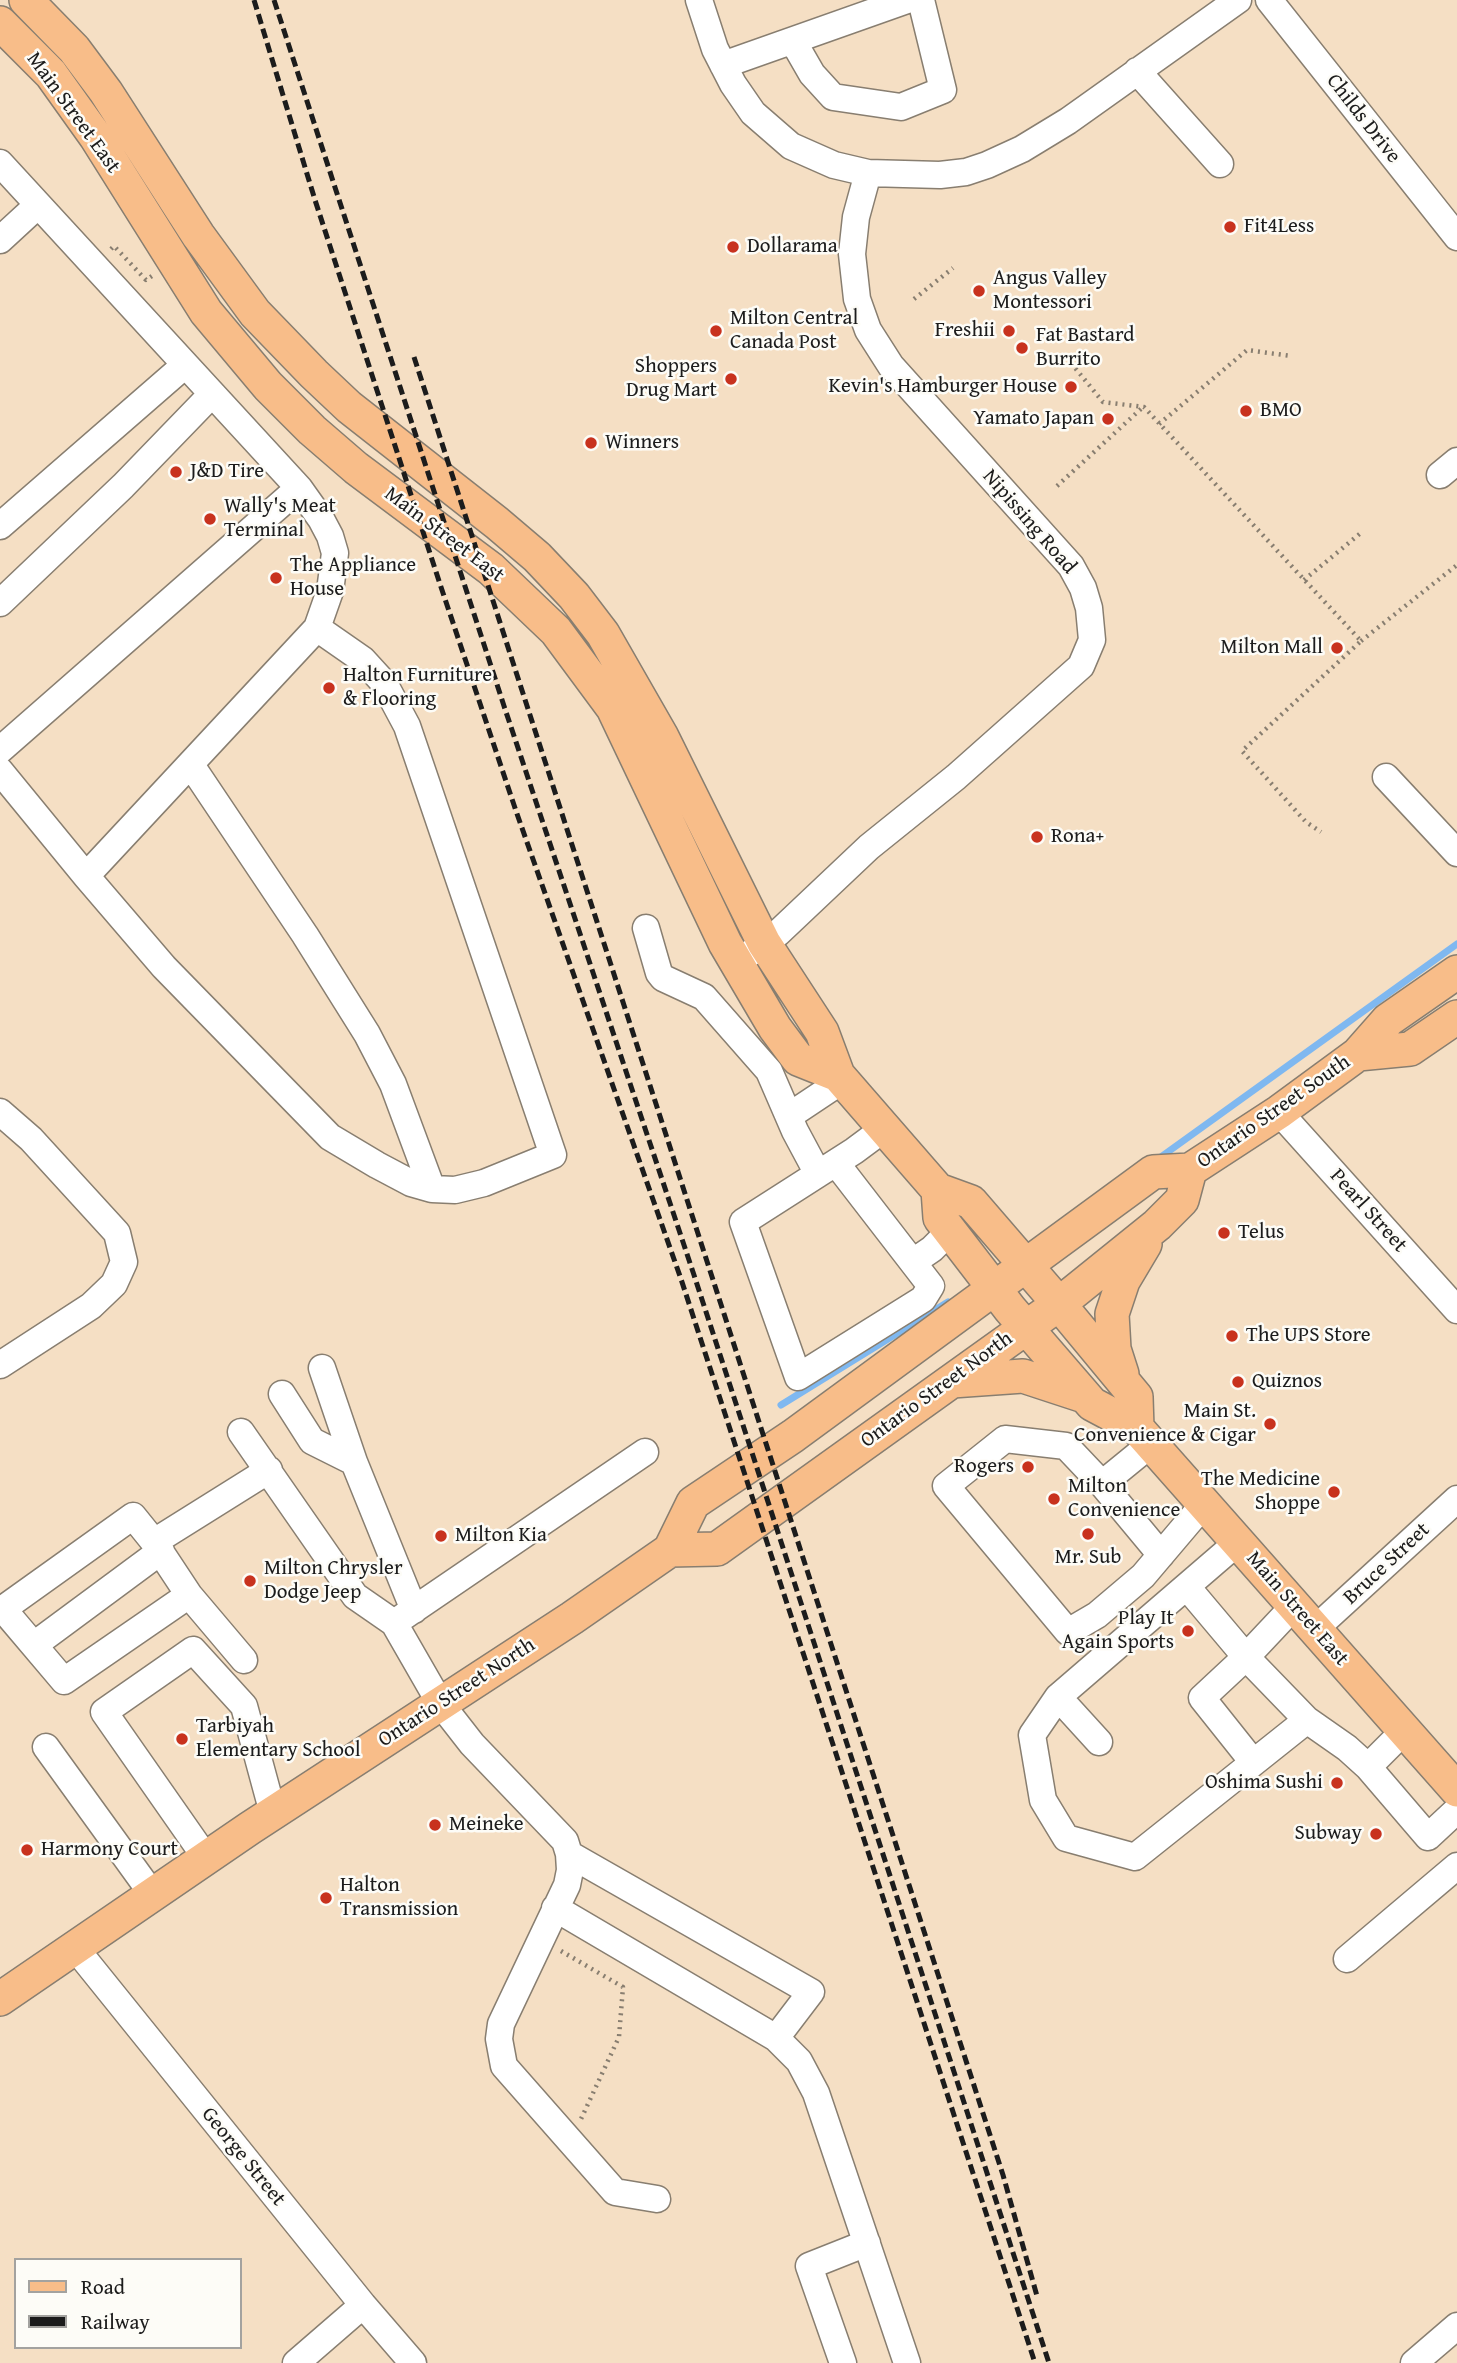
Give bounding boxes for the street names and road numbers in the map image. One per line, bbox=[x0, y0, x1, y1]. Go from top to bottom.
street label: Main Street East bbox=[21, 48, 125, 178]
street label: Childs Drive bbox=[1320, 69, 1406, 169]
street label: Nipissing Road bbox=[977, 465, 1081, 579]
street label: Main Street East bbox=[379, 482, 509, 588]
street label: Ontario Street South bbox=[1193, 1050, 1355, 1174]
street label: Pearl Street bbox=[1324, 1164, 1412, 1258]
street label: Ontario Street North bbox=[856, 1326, 1018, 1454]
street label: Bruce Street bbox=[1339, 1518, 1435, 1610]
street label: Main Street East bbox=[1240, 1547, 1354, 1671]
street label: Ontario Street North bbox=[374, 1633, 540, 1753]
street label: George Street bbox=[196, 2103, 290, 2211]

